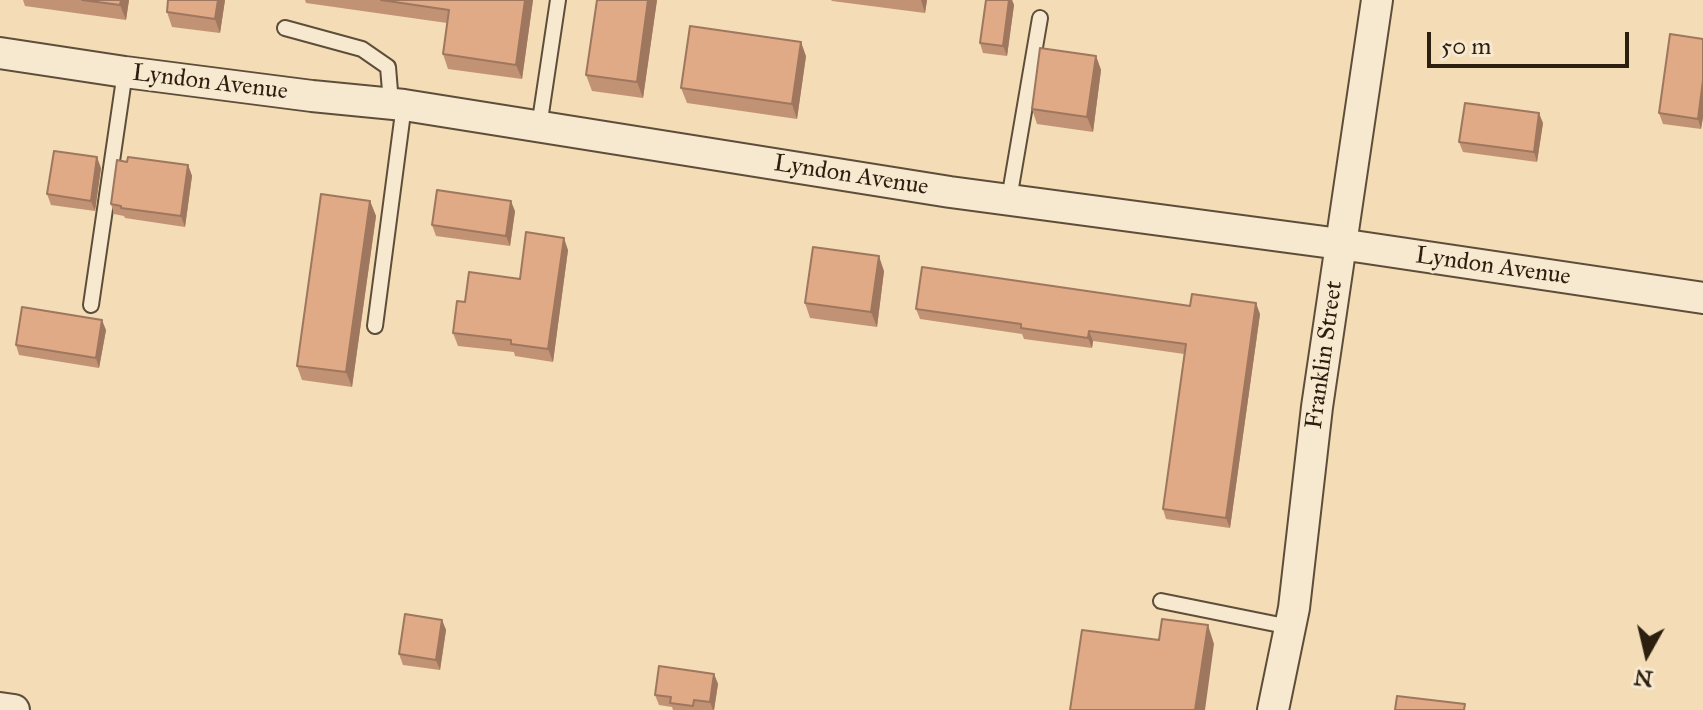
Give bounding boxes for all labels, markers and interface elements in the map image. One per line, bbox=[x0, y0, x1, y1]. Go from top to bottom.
scale bar bbox=[1431, 16, 1633, 66]
text: 50 m bbox=[1441, 31, 1491, 61]
street label: Lyndon Avenue bbox=[131, 59, 289, 107]
street label: Lyndon Avenue bbox=[772, 150, 930, 202]
street label: Lyndon Avenue bbox=[1414, 242, 1572, 292]
street label: Franklin Street bbox=[1300, 279, 1350, 431]
north arrow bbox=[1607, 614, 1687, 694]
text: N bbox=[1632, 664, 1655, 693]

